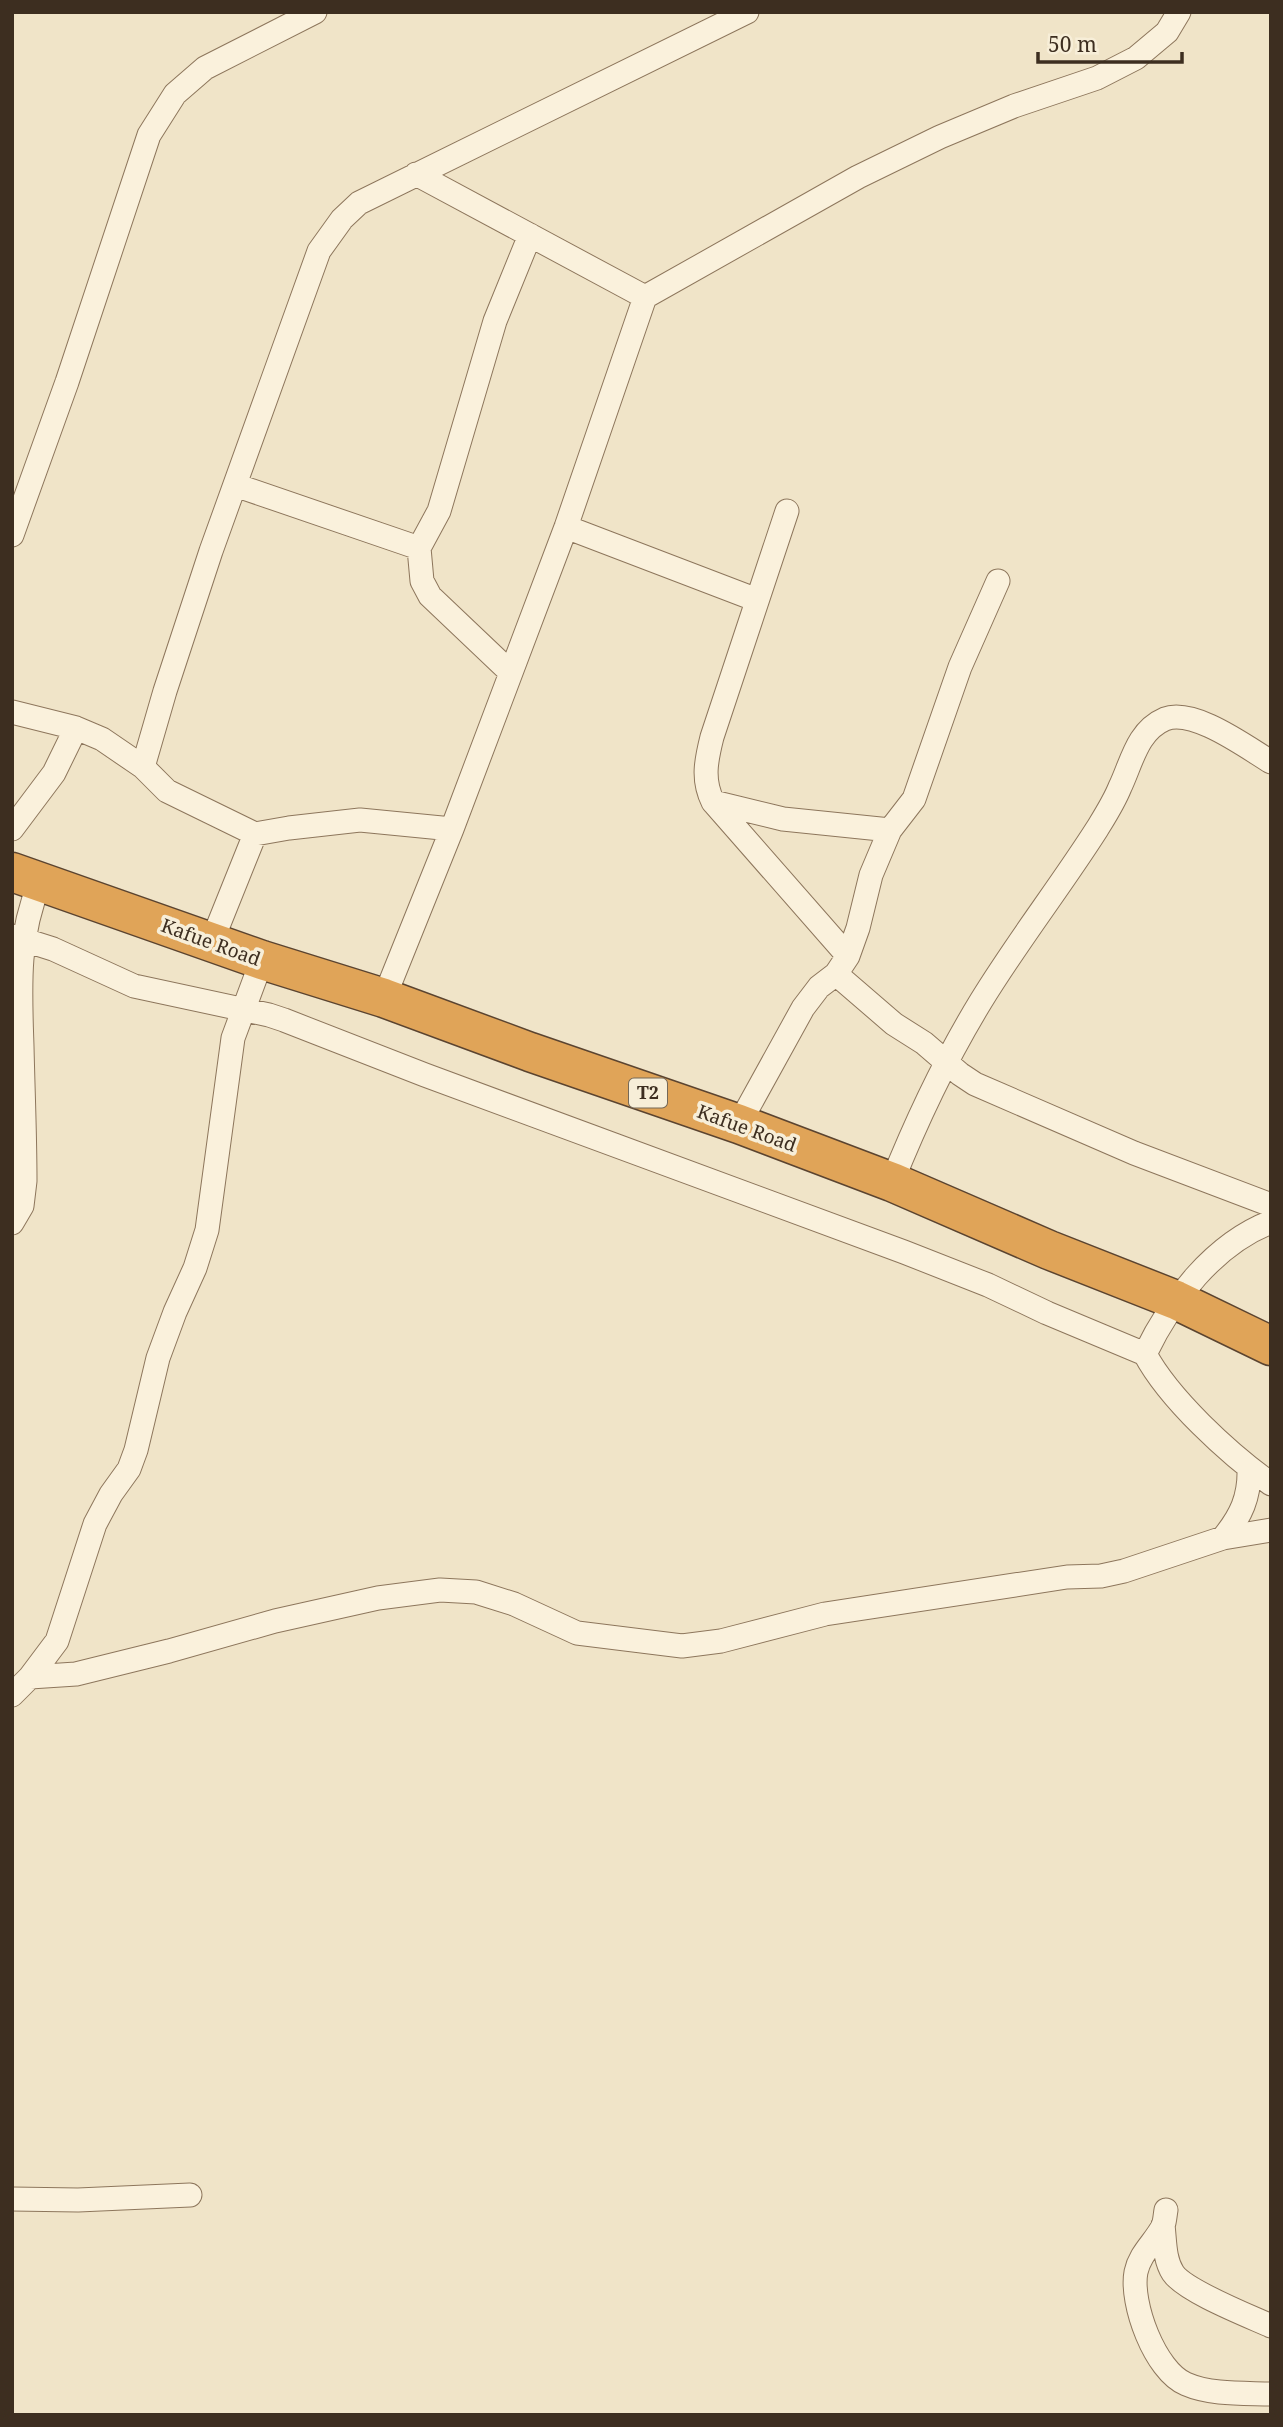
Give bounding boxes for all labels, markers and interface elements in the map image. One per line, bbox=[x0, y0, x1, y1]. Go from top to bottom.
scale bar bbox=[1038, 21, 1182, 65]
text: 50 m bbox=[1048, 30, 1097, 58]
street label: Kafue Road bbox=[158, 912, 265, 972]
road number: T2 bbox=[629, 1078, 667, 1108]
street label: Kafue Road bbox=[694, 1098, 801, 1158]

